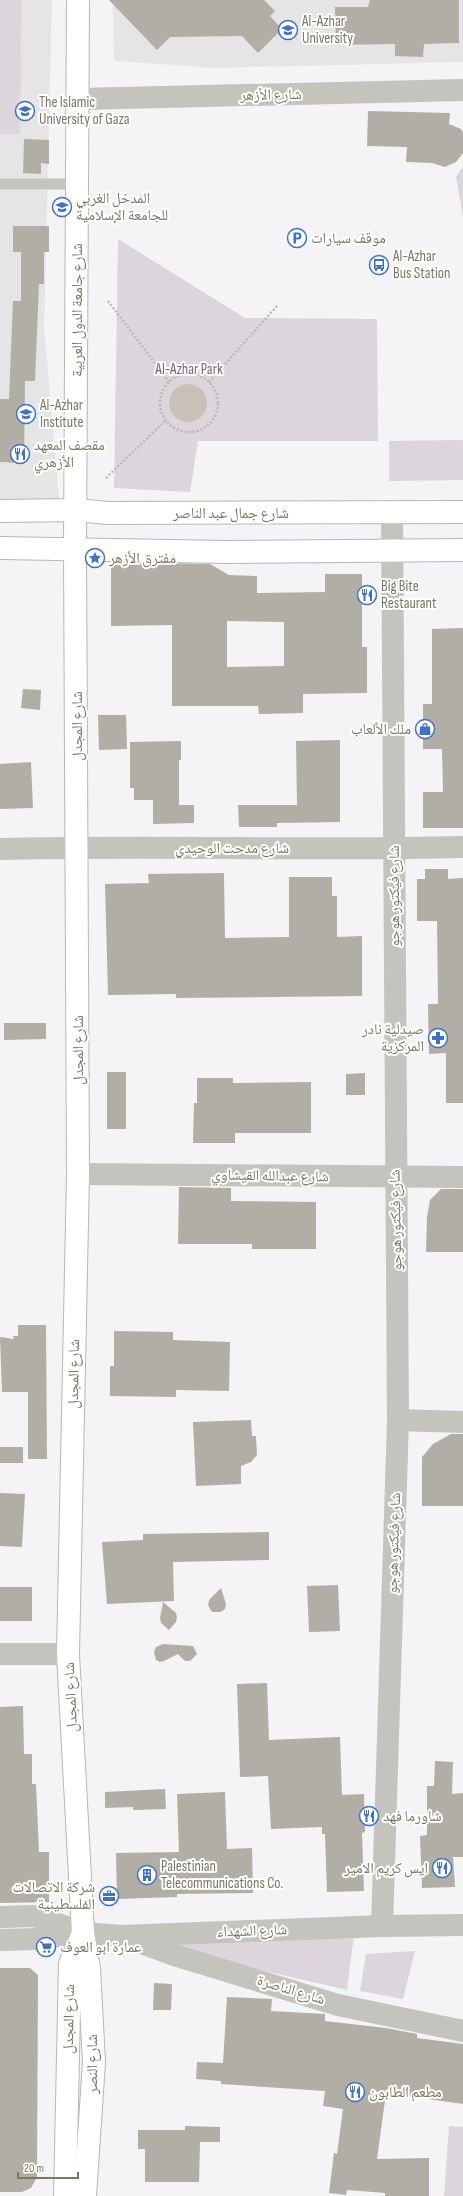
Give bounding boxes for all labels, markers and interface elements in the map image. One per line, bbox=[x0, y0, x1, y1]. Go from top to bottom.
place label: Al-Azhar University bbox=[301, 12, 353, 48]
school or university icon: Al-Azhar University bbox=[277, 19, 299, 41]
street label: شارع الأزهر bbox=[239, 85, 302, 105]
place label: The Islamic University of Gaza bbox=[39, 93, 130, 129]
school or university icon: The Islamic University of Gaza bbox=[14, 100, 36, 122]
place label: المدخل الغربي للجامعة الإسلامية bbox=[76, 189, 168, 225]
school or university icon: المدخل الغربي للجامعة الإسلامية bbox=[51, 196, 73, 218]
parking icon: موقف سيارات bbox=[286, 227, 308, 249]
place label: موقف سيارات bbox=[311, 229, 386, 248]
street label: شارع جامعة الدول العربية bbox=[68, 243, 87, 377]
place label: Al-Azhar Bus Station bbox=[392, 247, 450, 283]
bus stop icon: Al-Azhar Bus Station bbox=[368, 254, 390, 276]
park label: Al-Azhar Park bbox=[154, 360, 223, 379]
place label: Al-Azhar Institute bbox=[39, 396, 84, 432]
school or university icon: Al-Azhar Institute bbox=[15, 403, 37, 425]
place label: مقصف المعهد الأزهري bbox=[34, 436, 105, 473]
restaurant icon: مقصف المعهد الأزهري bbox=[9, 443, 31, 465]
street label: شارع جمال عبد الناصر bbox=[172, 504, 289, 523]
place icon: مفترق الأزهر bbox=[84, 547, 106, 569]
place label: مفترق الأزهر bbox=[108, 549, 176, 568]
place label: Big Bite Restaurant bbox=[381, 577, 437, 613]
restaurant icon: Big Bite Restaurant bbox=[356, 584, 378, 606]
street label: شارع المجدل bbox=[68, 691, 87, 761]
shop icon: ملك الألعاب bbox=[414, 718, 436, 740]
place label: ملك الألعاب bbox=[351, 720, 411, 739]
street label: شارع مدحت الوحيدي bbox=[175, 839, 289, 859]
street label: شارع فيكتور هوجو bbox=[385, 845, 404, 947]
street label: شارع المجدل bbox=[69, 1015, 88, 1085]
place label: صيدلية نادر المركزية bbox=[361, 1020, 424, 1056]
pharmacy icon: صيدلية نادر المركزية bbox=[427, 1027, 449, 1049]
street label: شارع عبدالله القيشاوي bbox=[211, 1165, 329, 1188]
street label: شارع فيكتور هوجو bbox=[386, 1169, 406, 1271]
street label: شارع المجدل bbox=[64, 1339, 84, 1409]
street label: شارع فيكتور هوجو bbox=[383, 1492, 405, 1594]
street label: شارع المجدل bbox=[60, 1661, 82, 1732]
restaurant icon: شاورما فهد bbox=[358, 1805, 380, 1827]
place label: شاورما فهد bbox=[383, 1807, 442, 1826]
place label: Palestinian Telecommunications Co. bbox=[161, 1857, 283, 1893]
restaurant icon: ايس كريم الامير bbox=[431, 1857, 453, 1879]
place label: ايس كريم الامير bbox=[343, 1859, 428, 1878]
building icon: Palestinian Telecommunications Co. bbox=[136, 1864, 158, 1886]
place label: شركة الاتصالات الفلسطينية bbox=[12, 1878, 95, 1914]
office icon: شركة الاتصالات الفلسطينية bbox=[98, 1885, 120, 1907]
street label: شارع الشهداء bbox=[216, 1920, 288, 1942]
supermarket icon: عمارة ابو العوف bbox=[35, 1936, 57, 1958]
place label: عمارة ابو العوف bbox=[60, 1938, 142, 1957]
street label: شارع الناصرة bbox=[255, 1971, 327, 2009]
street label: شارع المجدل bbox=[59, 1984, 79, 2054]
street label: شارع النصر bbox=[83, 2034, 102, 2095]
restaurant icon: مطعم الطابون bbox=[344, 2081, 366, 2103]
place label: مطعم الطابون bbox=[369, 2083, 442, 2102]
scale bar bbox=[18, 2154, 78, 2180]
text: 20 m bbox=[24, 2161, 44, 2176]

